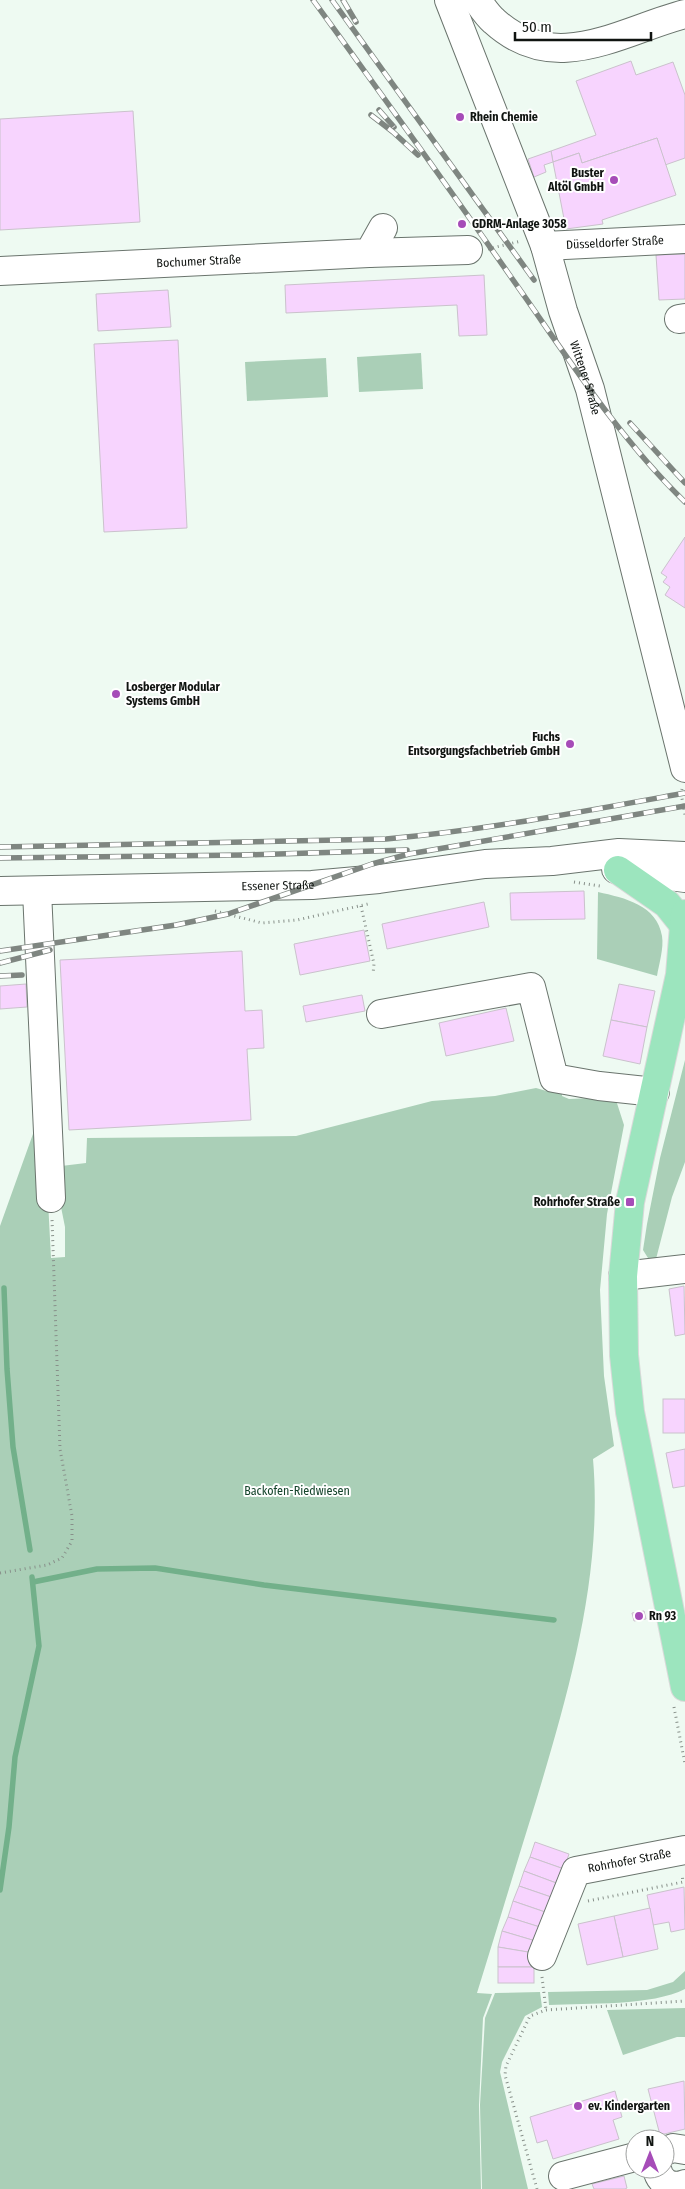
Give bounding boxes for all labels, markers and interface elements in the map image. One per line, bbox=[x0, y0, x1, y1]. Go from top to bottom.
scale bar bbox=[515, 10, 651, 42]
text: 50 m bbox=[522, 18, 552, 36]
place label: Rhein Chemie bbox=[470, 110, 538, 124]
marker: Rhein Chemie bbox=[454, 111, 466, 123]
place label: Buster Altöl GmbH bbox=[547, 166, 605, 194]
marker: Buster Altöl GmbH bbox=[608, 174, 620, 186]
place label: GDRM-Anlage 3058 bbox=[472, 217, 567, 231]
marker: GDRM-Anlage 3058 bbox=[456, 218, 468, 230]
street label: Düsseldorfer Straße bbox=[566, 233, 664, 252]
street label: Bochumer Straße bbox=[156, 252, 242, 270]
street label: Wittener Straße bbox=[567, 339, 603, 416]
place label: Losberger Modular Systems GmbH bbox=[126, 680, 221, 708]
marker: Losberger Modular Systems GmbH bbox=[110, 688, 122, 700]
place label: Fuchs Entsorgungsfachbetrieb GmbH bbox=[408, 730, 561, 758]
marker: Fuchs Entsorgungsfachbetrieb GmbH bbox=[564, 738, 576, 750]
street label: Essener Straße bbox=[241, 878, 315, 893]
place label: Rohrhofer Straße bbox=[534, 1195, 620, 1209]
marker: Rohrhofer Straße bbox=[624, 1196, 636, 1208]
park label: Backofen-Riedwiesen bbox=[244, 1484, 350, 1498]
place label: Rn 93 bbox=[649, 1609, 676, 1623]
marker: Rn 93 bbox=[633, 1610, 645, 1622]
street label: Rohrhofer Straße bbox=[587, 1846, 672, 1876]
place label: ev. Kindergarten bbox=[588, 2099, 670, 2113]
marker: ev. Kindergarten bbox=[572, 2100, 584, 2112]
north arrow bbox=[625, 2129, 675, 2179]
text: N bbox=[646, 2133, 654, 2150]

